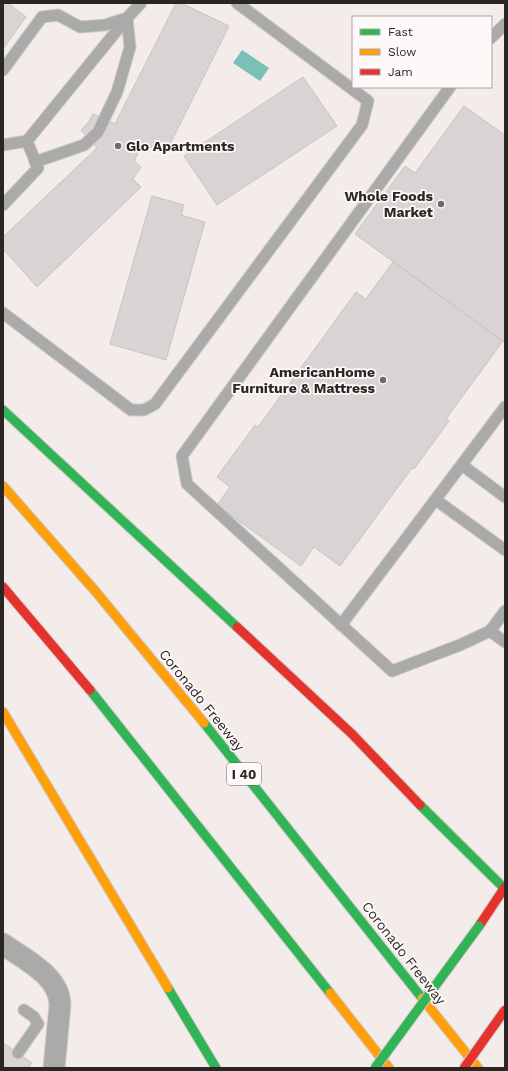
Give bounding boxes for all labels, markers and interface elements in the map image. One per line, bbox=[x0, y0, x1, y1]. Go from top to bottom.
legend bbox=[352, 16, 492, 88]
text: Fast bbox=[388, 25, 413, 39]
text: Slow bbox=[388, 45, 416, 59]
text: Jam bbox=[388, 65, 413, 79]
place label: Glo Apartments bbox=[126, 138, 235, 154]
marker: Glo Apartments bbox=[113, 141, 123, 151]
place label: Whole Foods Market bbox=[344, 188, 434, 220]
marker: Whole Foods Market bbox=[436, 199, 446, 209]
place label: AmericanHome Furniture & Mattress bbox=[232, 364, 376, 396]
marker: AmericanHome Furniture & Mattress bbox=[378, 375, 388, 385]
street label: Coronado Freeway bbox=[156, 646, 248, 755]
road number: I 40 bbox=[227, 763, 261, 785]
street label: Coronado Freeway bbox=[359, 898, 450, 1008]

